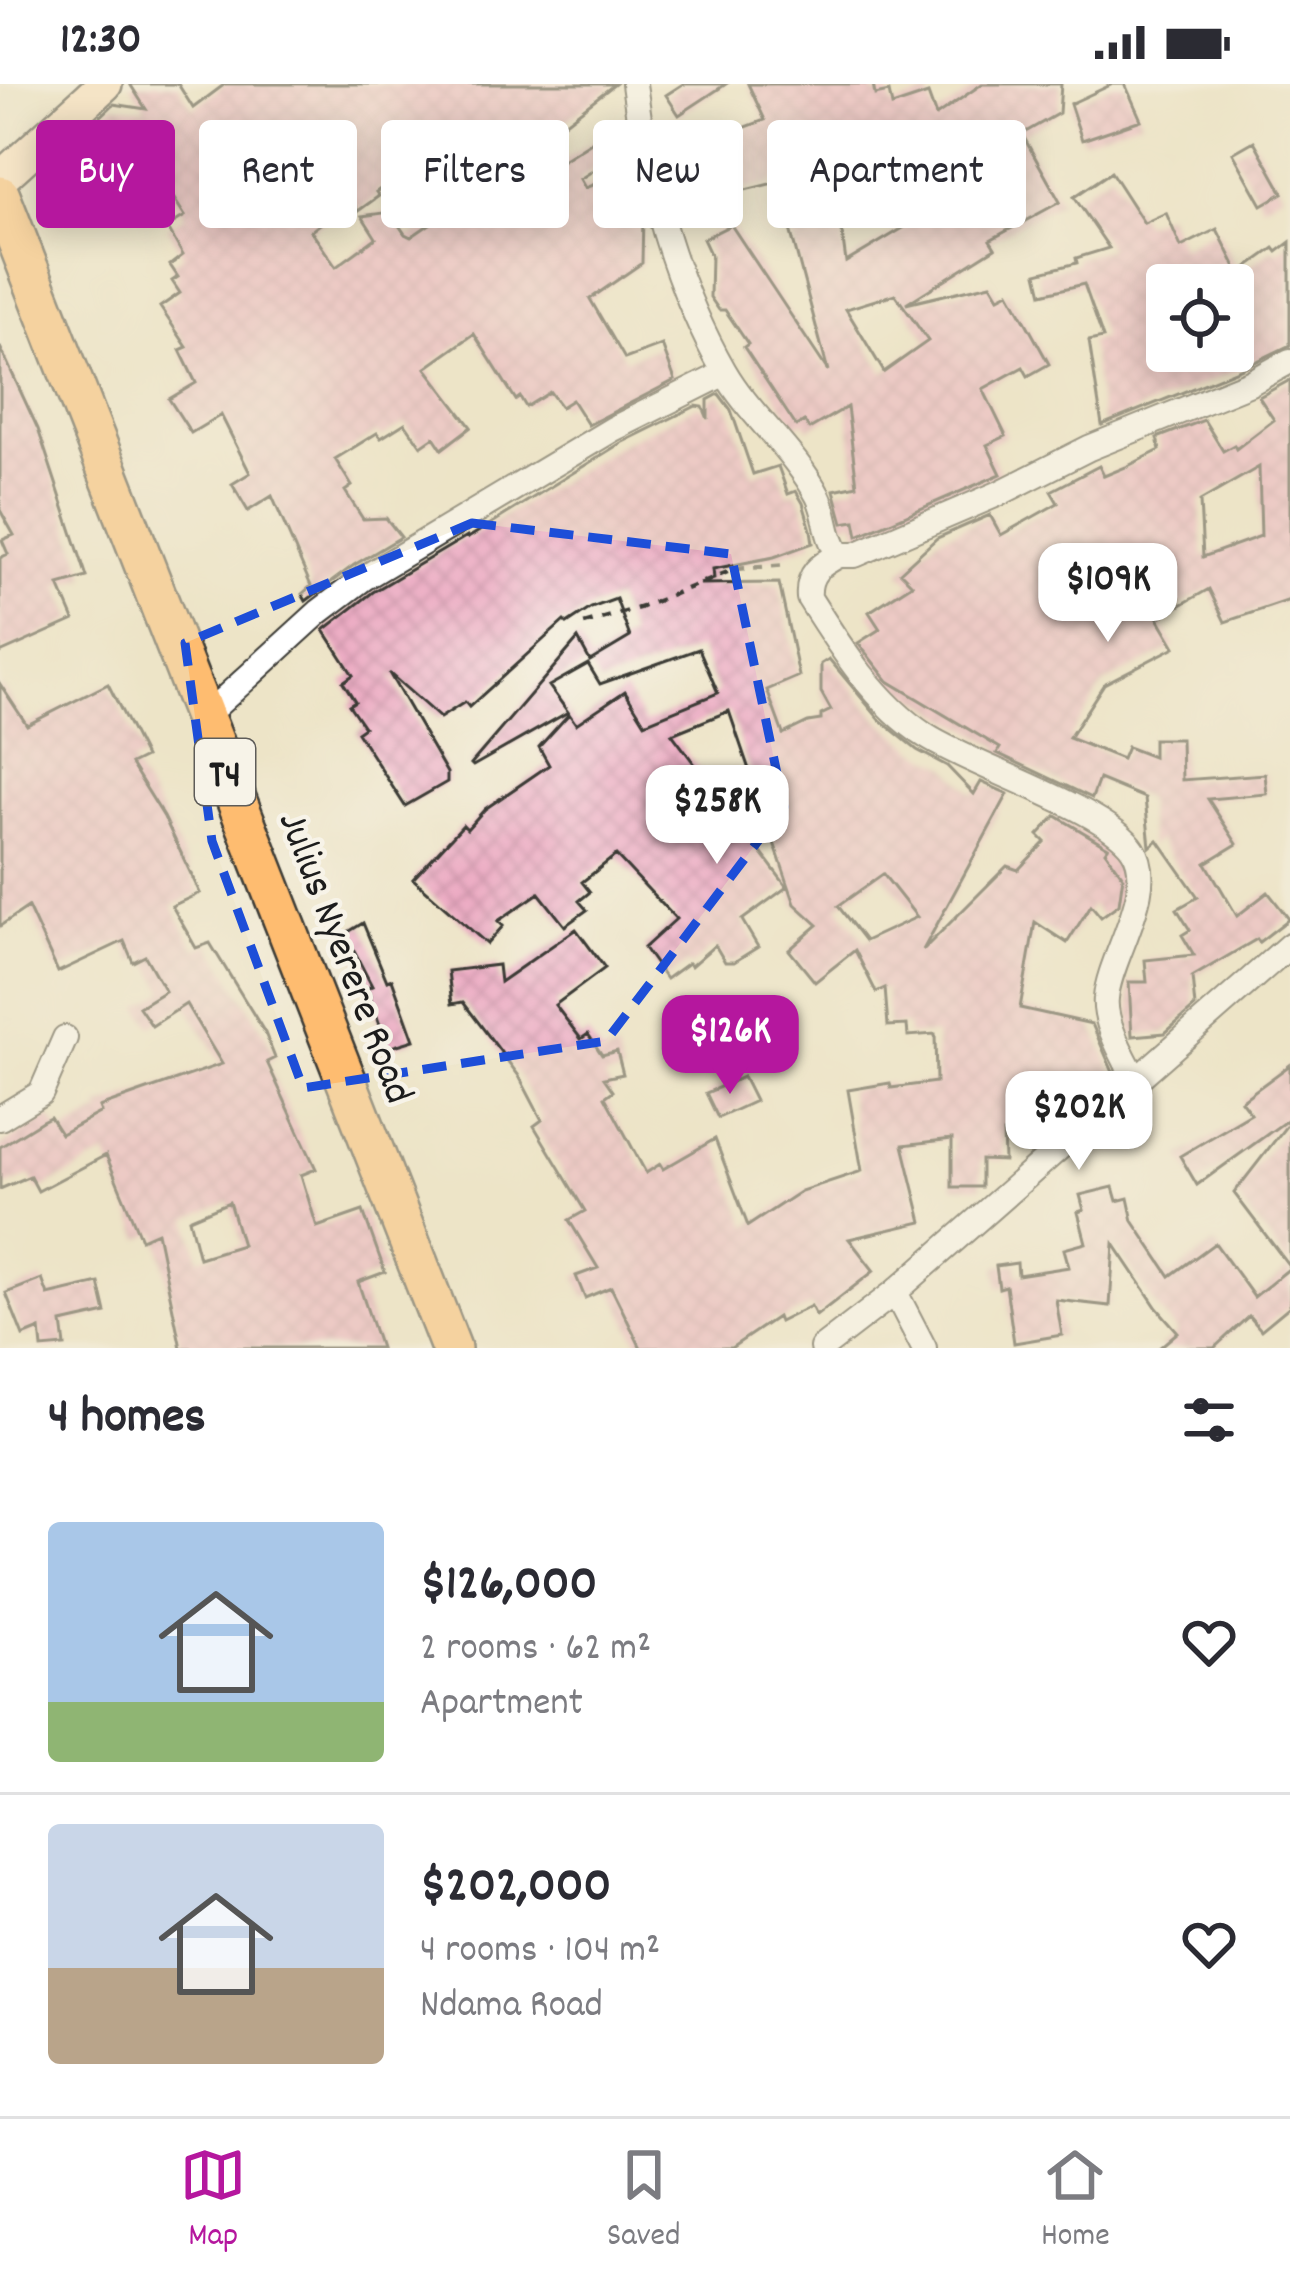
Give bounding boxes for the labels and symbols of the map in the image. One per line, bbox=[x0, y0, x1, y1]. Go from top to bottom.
pin: $109K bbox=[1024, 543, 1192, 645]
road number: T4 bbox=[195, 739, 255, 805]
pin: $258K bbox=[633, 765, 801, 867]
street label: Julius Nyerere Road bbox=[259, 804, 426, 1113]
pin: $126K bbox=[646, 995, 814, 1097]
pin: $202K bbox=[995, 1071, 1163, 1173]

